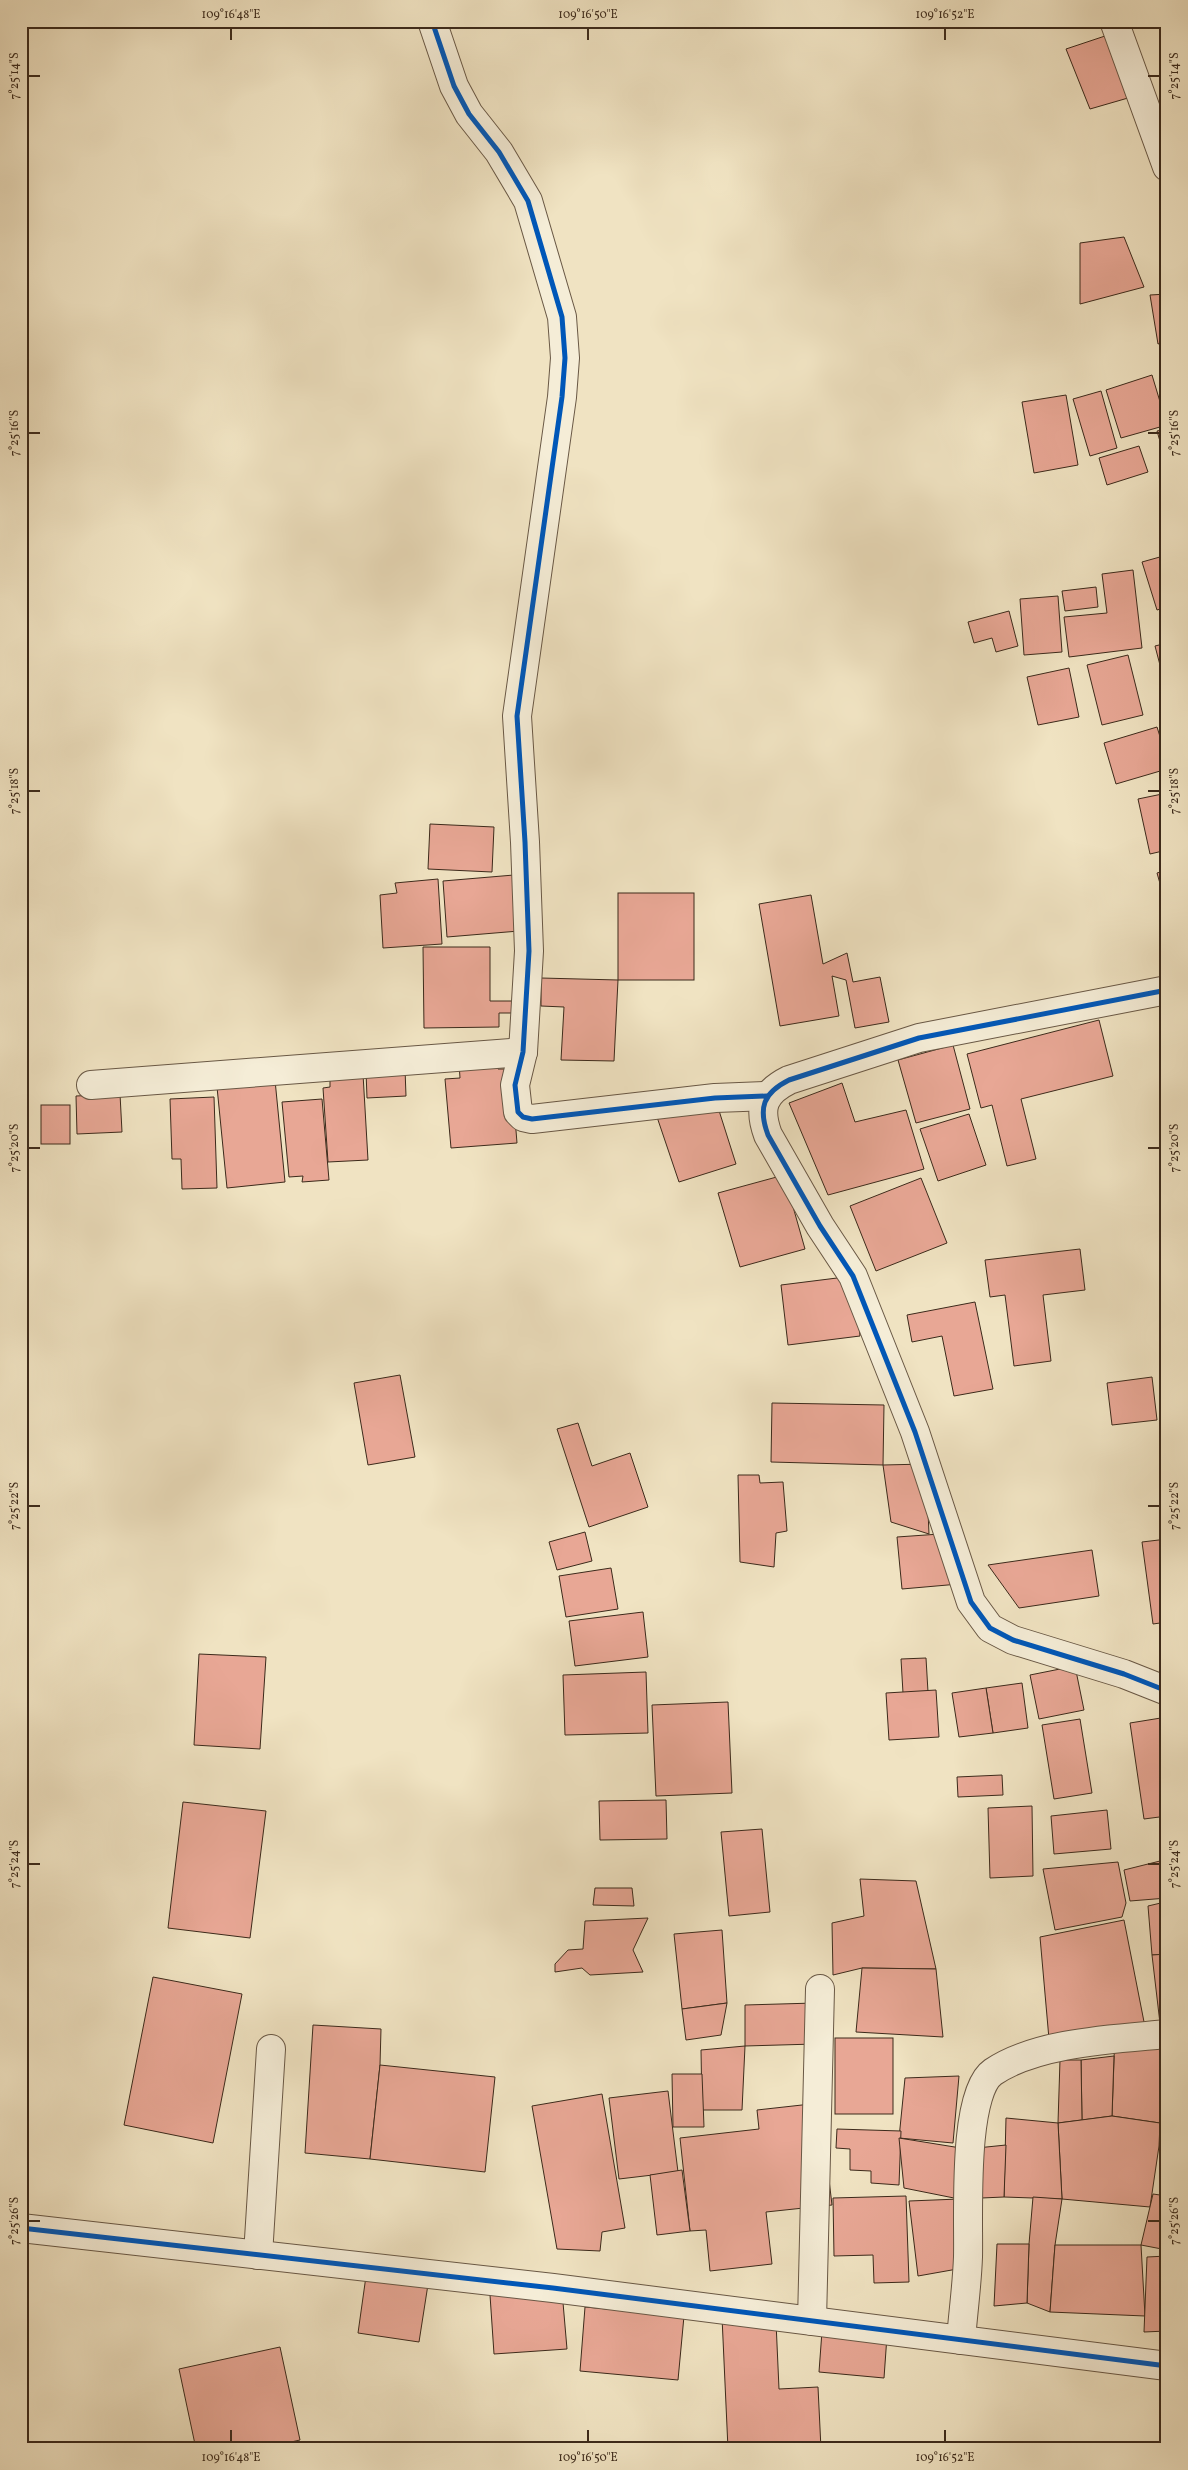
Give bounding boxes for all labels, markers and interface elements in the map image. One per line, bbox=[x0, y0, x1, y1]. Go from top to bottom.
text: 109°16'48"E bbox=[202, 7, 260, 23]
text: 109°16'50"E bbox=[558, 7, 618, 23]
text: 109°16'52"E bbox=[916, 7, 974, 23]
text: 7°25'14"S bbox=[7, 52, 23, 100]
text: 7°25'14"S bbox=[1167, 52, 1183, 100]
text: 7°25'16"S bbox=[7, 410, 23, 456]
text: 7°25'16"S bbox=[1167, 410, 1183, 456]
text: 7°25'18"S bbox=[7, 768, 23, 814]
text: 7°25'18"S bbox=[1167, 768, 1183, 814]
text: 7°25'20"S bbox=[7, 1124, 23, 1172]
text: 7°25'20"S bbox=[1167, 1124, 1183, 1172]
text: 7°25'22"S bbox=[7, 1482, 23, 1530]
text: 7°25'22"S bbox=[1167, 1482, 1183, 1530]
text: 7°25'24"S bbox=[7, 1840, 23, 1888]
text: 7°25'24"S bbox=[1167, 1840, 1183, 1888]
text: 7°25'26"S bbox=[7, 2197, 23, 2245]
text: 7°25'26"S bbox=[1167, 2197, 1183, 2245]
text: 109°16'48"E bbox=[202, 2450, 260, 2466]
text: 109°16'50"E bbox=[558, 2450, 618, 2466]
text: 109°16'52"E bbox=[916, 2450, 974, 2466]

